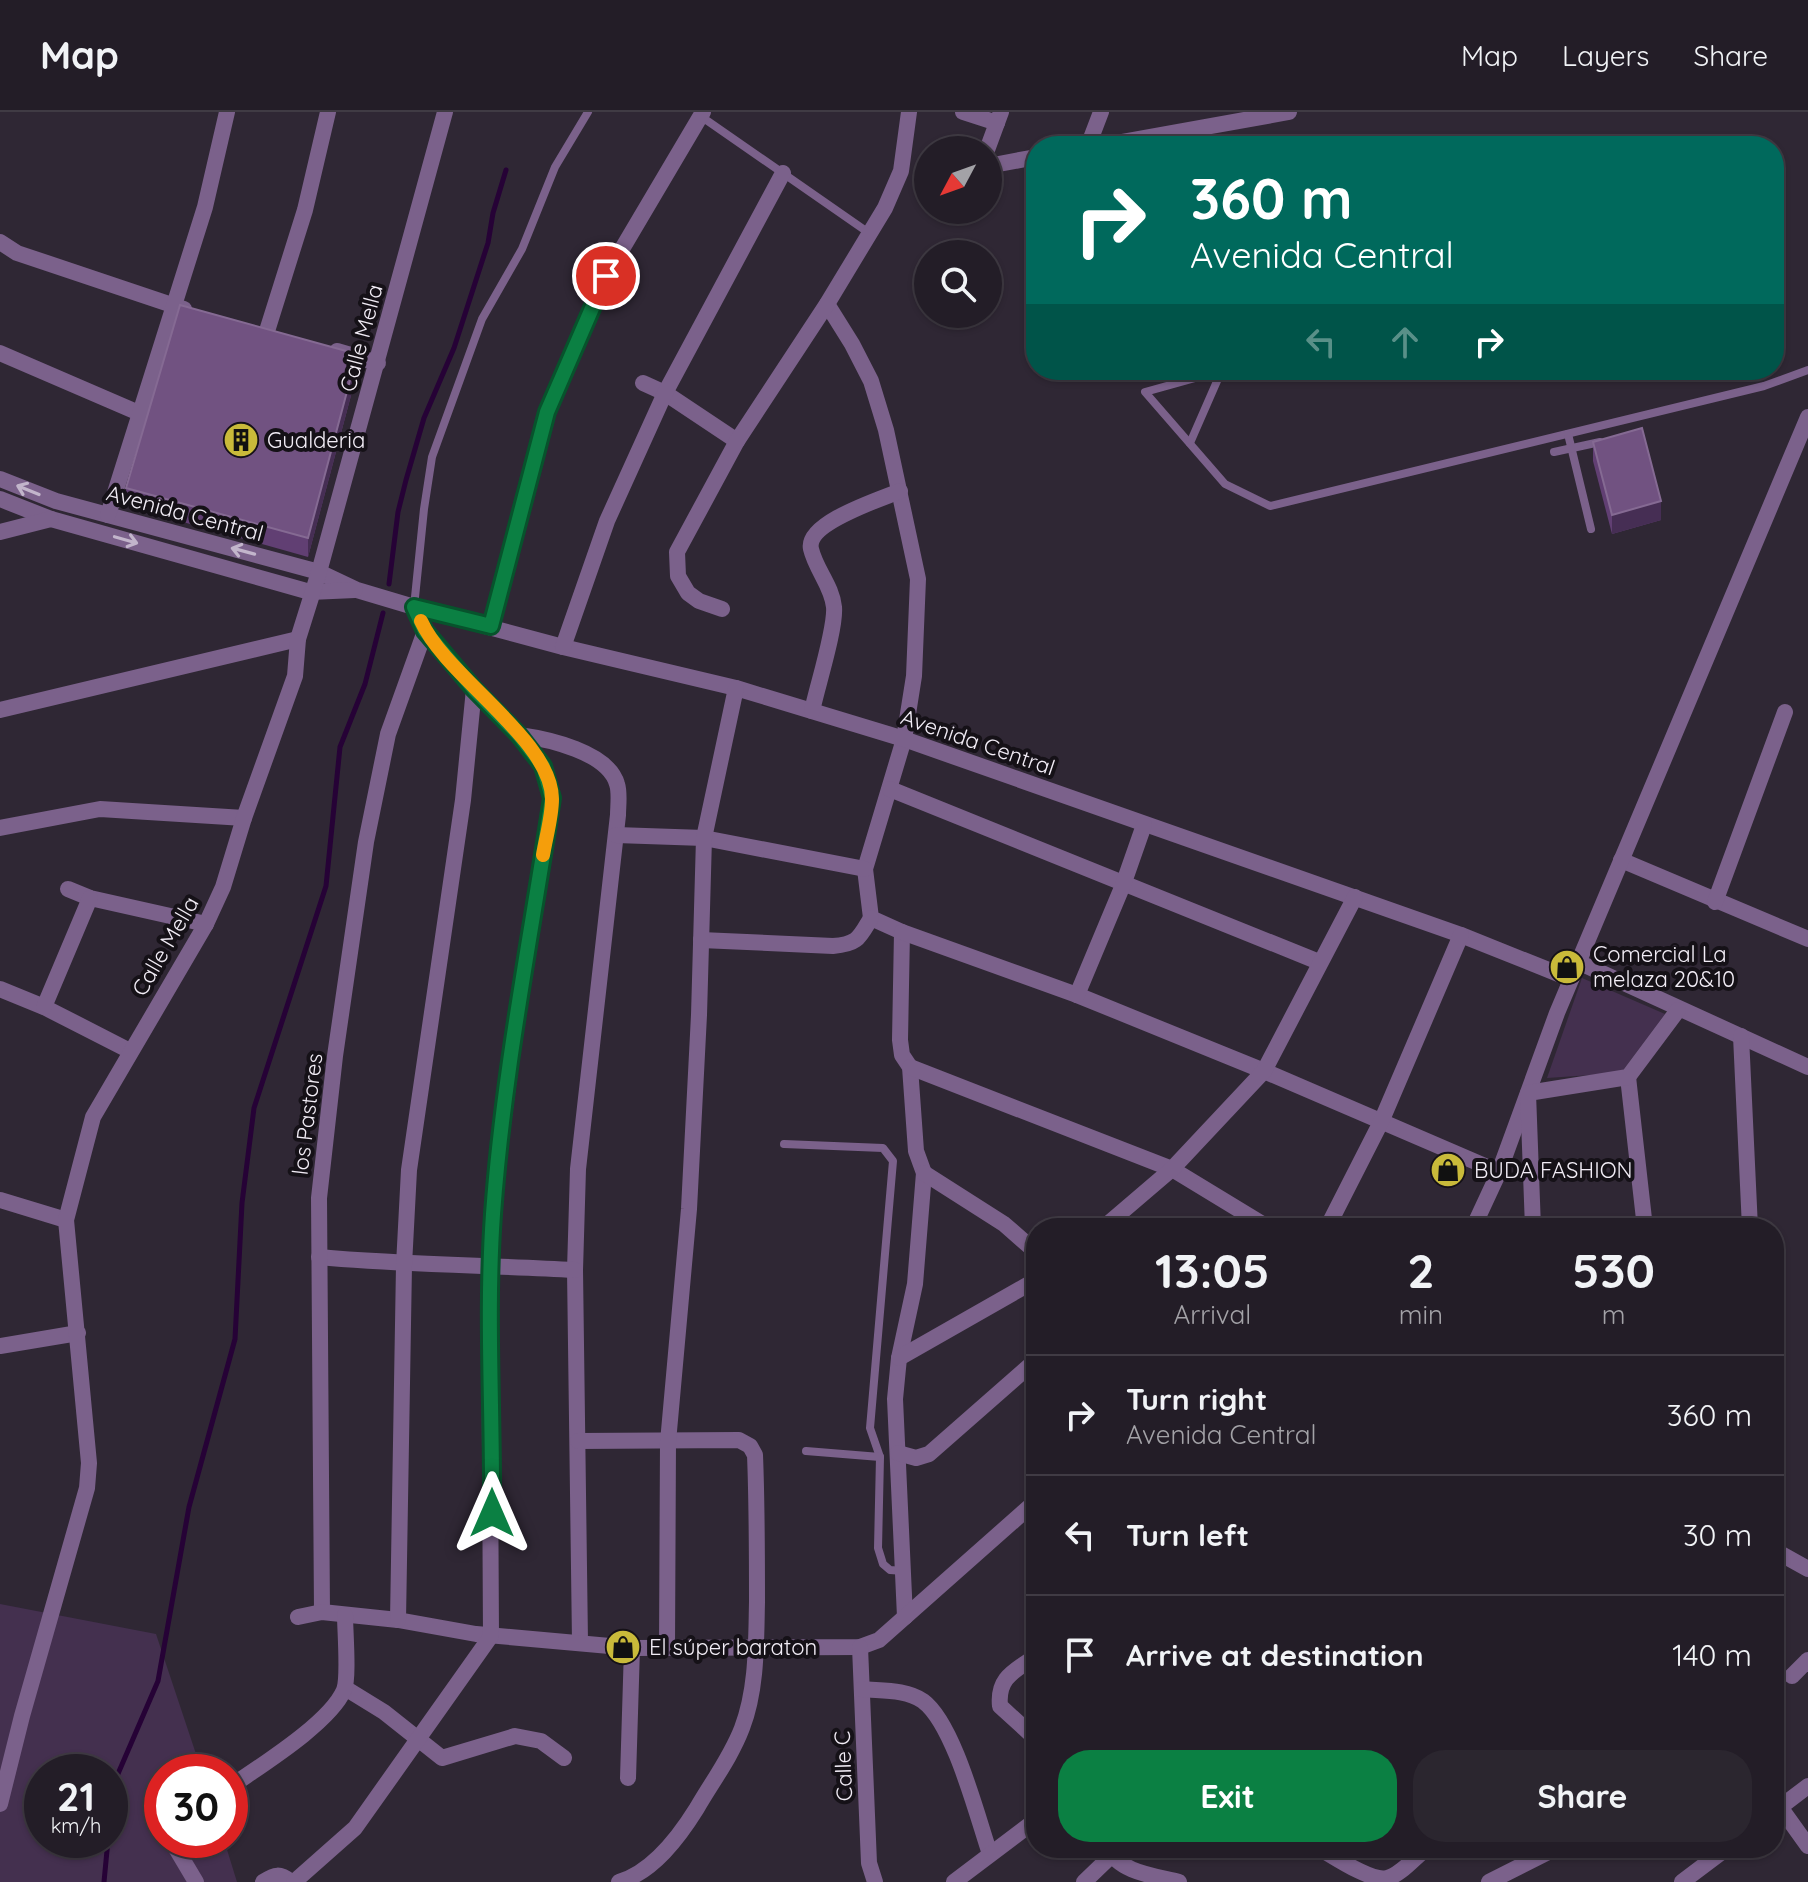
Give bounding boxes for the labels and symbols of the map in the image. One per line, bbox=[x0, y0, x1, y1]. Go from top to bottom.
north arrow bbox=[914, 136, 1002, 224]
pin bbox=[572, 242, 640, 310]
street label: Calle Mella bbox=[333, 281, 389, 395]
building icon: Gualderia bbox=[222, 421, 260, 459]
place label: Gualderia bbox=[267, 426, 365, 454]
street label: Avenida Central bbox=[103, 479, 267, 547]
one-way arrow bbox=[16, 481, 41, 496]
one-way arrow bbox=[112, 533, 138, 548]
one-way arrow bbox=[231, 543, 257, 558]
street label: Avenida Central bbox=[897, 703, 1059, 781]
street label: Calle Mella bbox=[125, 891, 205, 1001]
place label: Comercial La melaza 20&10 bbox=[1593, 940, 1735, 993]
shop icon: Comercial La melaza 20&10 bbox=[1548, 948, 1586, 986]
street label: los Pastores bbox=[286, 1052, 328, 1176]
shop icon: BUDA FASHION bbox=[1429, 1151, 1467, 1189]
place label: BUDA FASHION bbox=[1474, 1156, 1633, 1184]
position arrow bbox=[450, 1471, 534, 1555]
shop icon: El súper baraton bbox=[604, 1628, 642, 1666]
place label: El súper baraton bbox=[649, 1633, 817, 1661]
street label: Calle C bbox=[828, 1730, 858, 1802]
speed limit sign: 30 bbox=[144, 1754, 248, 1858]

